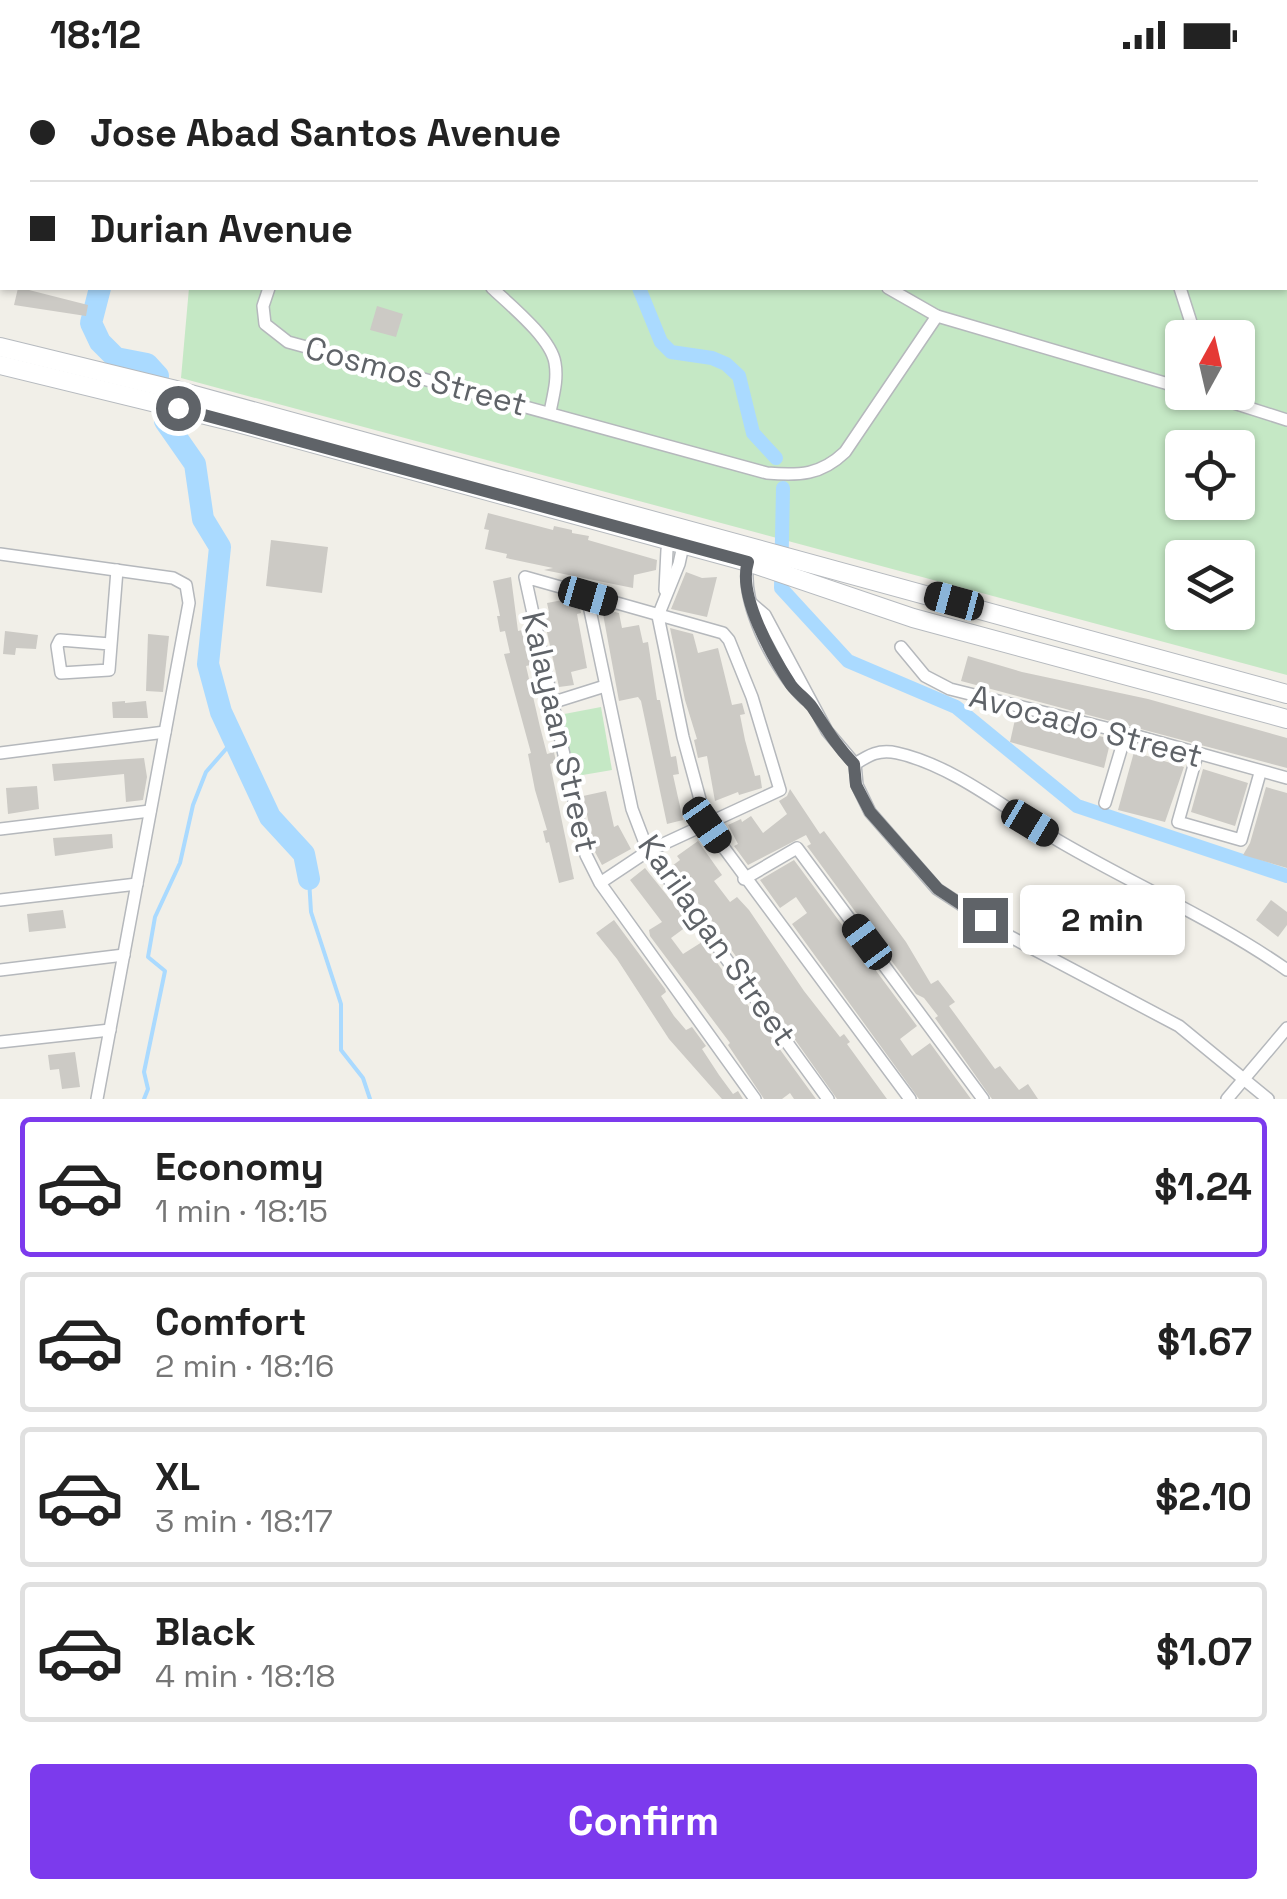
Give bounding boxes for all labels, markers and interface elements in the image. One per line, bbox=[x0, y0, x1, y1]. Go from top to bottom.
text: 18:12 bbox=[50, 11, 141, 59]
text: Jose Abad Santos Avenue bbox=[90, 109, 561, 157]
text: Durian Avenue bbox=[90, 205, 353, 253]
north arrow bbox=[1165, 320, 1255, 410]
map controls bbox=[1165, 320, 1255, 630]
street label: Cosmos Street bbox=[301, 327, 531, 425]
route start bbox=[156, 386, 201, 431]
button: locate bbox=[1165, 430, 1255, 520]
button: layers bbox=[1165, 540, 1255, 630]
car bbox=[555, 573, 621, 619]
car bbox=[921, 579, 987, 623]
street label: Kalayaan Street bbox=[513, 608, 607, 856]
street label: Avocado Street bbox=[965, 676, 1207, 776]
car bbox=[678, 792, 736, 858]
car bbox=[997, 795, 1063, 851]
street label: Karilagan Street bbox=[629, 827, 805, 1053]
callout: 2 min bbox=[1020, 885, 1185, 955]
route end bbox=[963, 898, 1008, 943]
text: 2 min bbox=[1061, 900, 1144, 940]
car bbox=[837, 909, 897, 975]
icon: car bbox=[35, 1142, 125, 1232]
text: Economy bbox=[155, 1143, 324, 1191]
text: $1.24 bbox=[1154, 1163, 1252, 1211]
text: 1 min · 18:15 bbox=[155, 1191, 328, 1231]
icon: car bbox=[35, 1297, 125, 1387]
text: Comfort bbox=[155, 1298, 306, 1346]
text: $1.67 bbox=[1157, 1318, 1252, 1366]
text: 2 min · 18:16 bbox=[155, 1346, 334, 1386]
icon: car bbox=[35, 1452, 125, 1542]
text: XL bbox=[155, 1453, 200, 1501]
text: $2.10 bbox=[1155, 1473, 1252, 1521]
text: 3 min · 18:17 bbox=[155, 1501, 333, 1541]
icon: car bbox=[35, 1607, 125, 1697]
text: Black bbox=[155, 1608, 256, 1656]
text: $1.07 bbox=[1156, 1628, 1252, 1676]
text: 4 min · 18:18 bbox=[155, 1656, 335, 1696]
button: Confirm bbox=[30, 1764, 1257, 1879]

